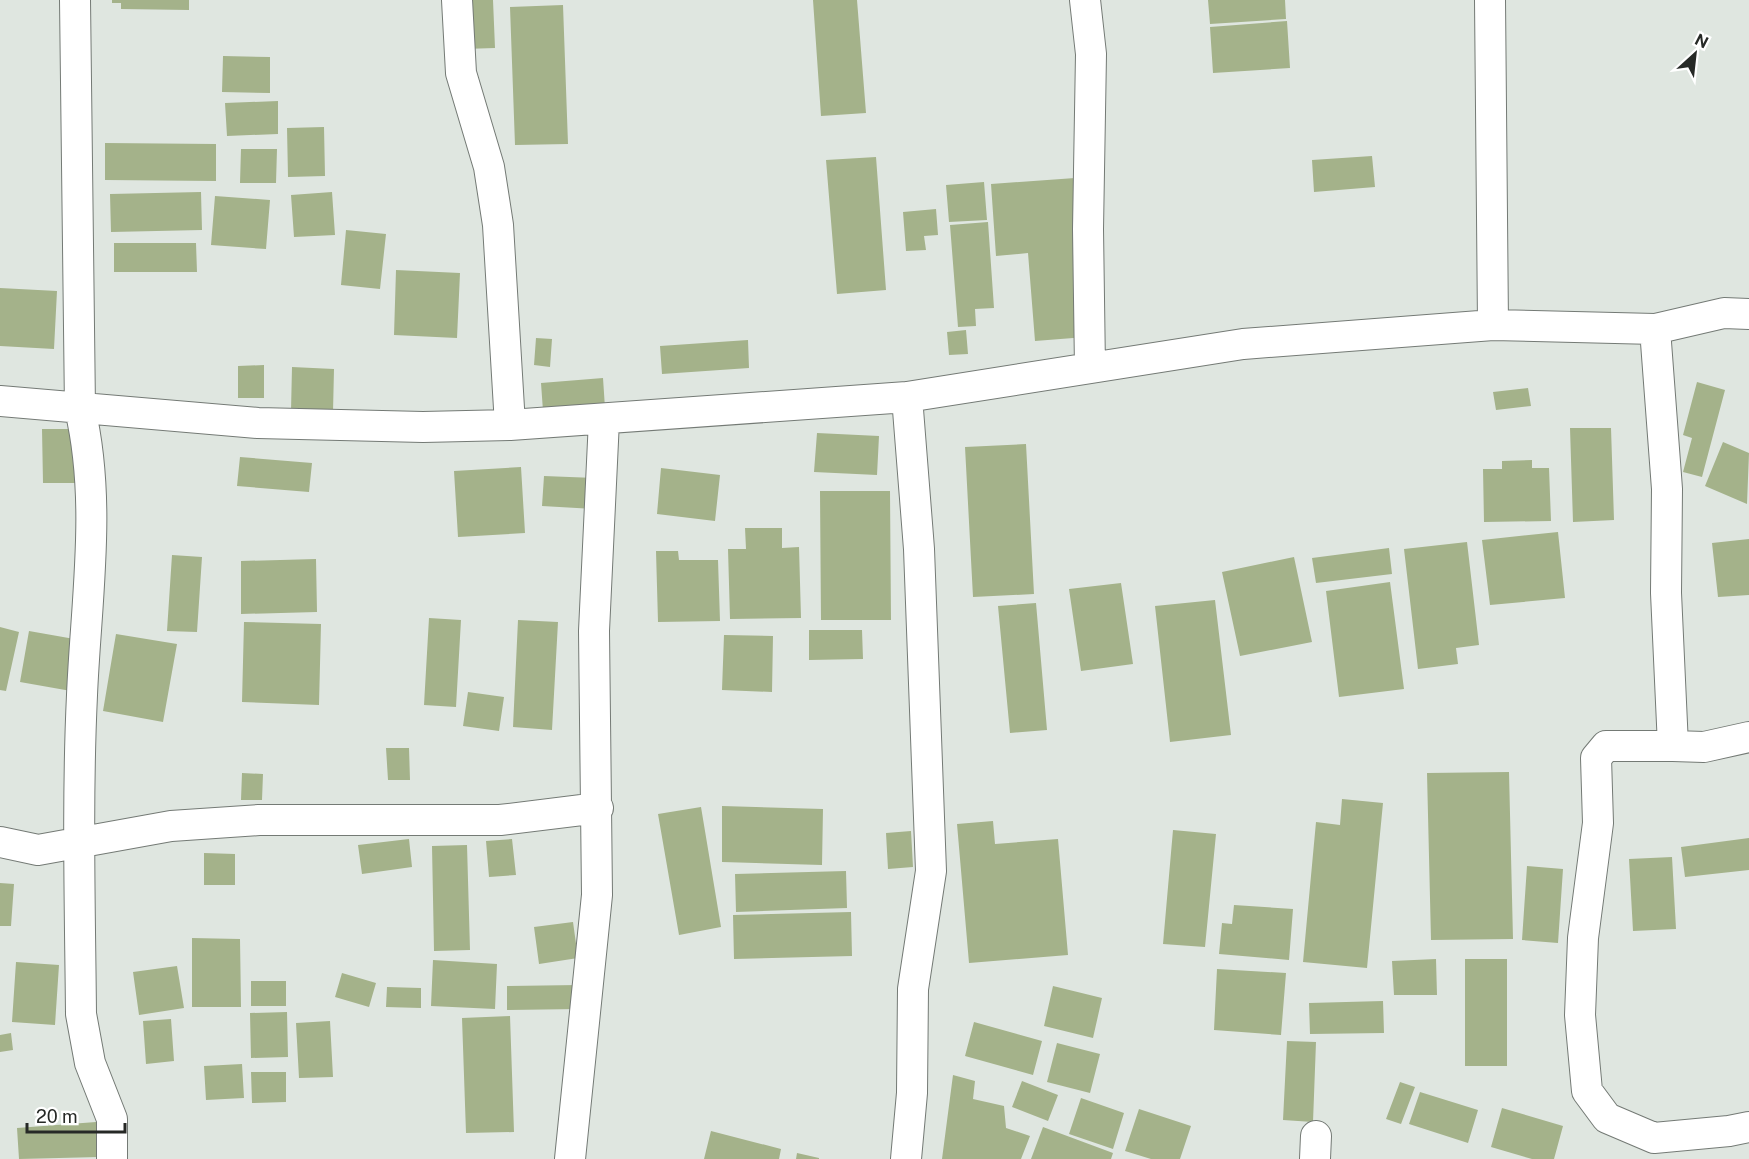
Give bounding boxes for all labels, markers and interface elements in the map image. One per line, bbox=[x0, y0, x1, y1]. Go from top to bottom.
north arrow bbox=[1665, 24, 1725, 84]
text: N bbox=[1692, 30, 1711, 52]
scale bar bbox=[27, 1096, 124, 1134]
text: 20 m bbox=[36, 1106, 78, 1127]

